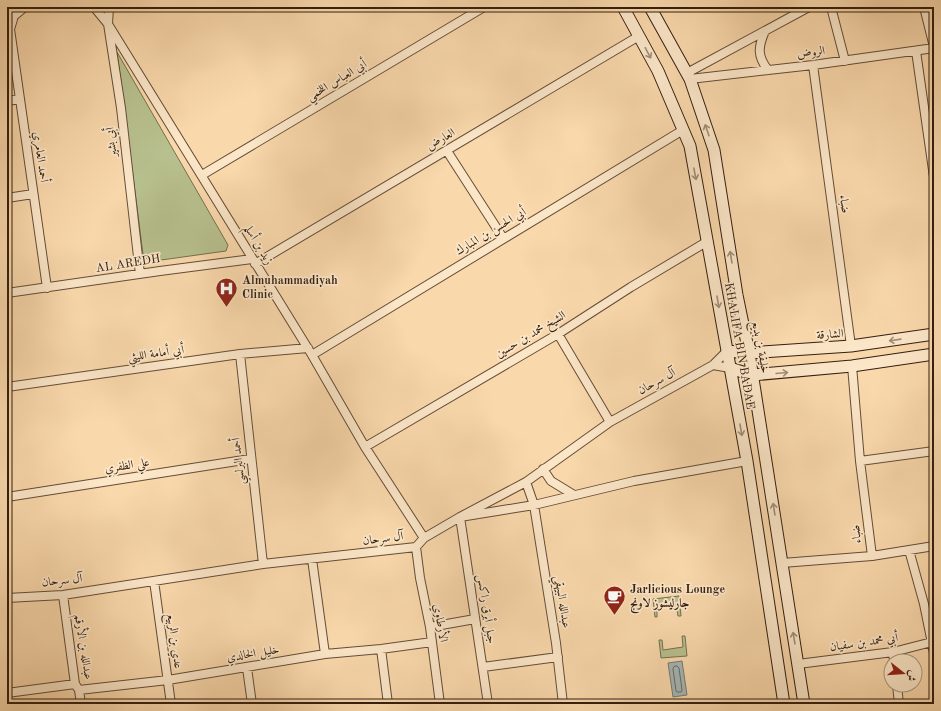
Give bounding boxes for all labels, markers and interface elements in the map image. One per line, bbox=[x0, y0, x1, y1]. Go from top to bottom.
street label: الروض bbox=[796, 45, 826, 62]
one-way arrow bbox=[645, 47, 653, 59]
street label: أبي العباس اللخمي bbox=[303, 56, 372, 108]
one-way arrow bbox=[703, 123, 710, 136]
street label: أبي بشير bbox=[101, 126, 123, 160]
street label: العارض bbox=[425, 127, 458, 154]
street label: أحمد العامري bbox=[28, 130, 53, 184]
one-way arrow bbox=[692, 167, 700, 180]
street label: ضباء bbox=[837, 194, 851, 214]
street label: أبي الحسن بن المبارك bbox=[452, 204, 530, 260]
street label: زيد بن أسلم bbox=[237, 221, 277, 270]
one-way arrow bbox=[727, 251, 735, 264]
street label: AL AREDH bbox=[95, 253, 161, 275]
hospital icon: Almuhammadiyah Clinic bbox=[214, 275, 240, 308]
place label: Almuhammadiyah Clinic bbox=[242, 275, 338, 301]
street label: KHALIFA BIN BADAE bbox=[722, 282, 756, 410]
one-way arrow bbox=[714, 295, 722, 308]
street label: الشيخ محمد بن حسين bbox=[494, 309, 571, 364]
street label: خليفة بن بديع bbox=[745, 320, 771, 375]
street label: الشارقة bbox=[816, 328, 844, 342]
one-way arrow bbox=[889, 336, 902, 344]
street label: أبي أمامة الليثي bbox=[127, 341, 186, 369]
street label: آل سرحان bbox=[635, 364, 679, 398]
one-way arrow bbox=[775, 369, 788, 376]
one-way arrow bbox=[737, 423, 745, 436]
street label: أحمد البرلسي bbox=[228, 436, 251, 485]
street label: علي الظفري bbox=[104, 456, 151, 480]
one-way arrow bbox=[770, 503, 778, 516]
street label: ضباء bbox=[850, 524, 864, 544]
street label: آل سرحان bbox=[362, 527, 406, 548]
street label: آل سرحان bbox=[41, 570, 84, 590]
street label: جبل أبرق راكس bbox=[473, 573, 500, 645]
street label: عبدالله البيهقي bbox=[547, 575, 572, 630]
cafe icon: Jarlicious Lounge جارليشوز لاونج bbox=[601, 584, 627, 617]
place label: Jarlicious Lounge جارليشوز لاونج bbox=[630, 584, 725, 614]
street label: الأرطاوي bbox=[428, 602, 453, 644]
street label: عبدالله بن الأرقم bbox=[68, 613, 98, 682]
street label: عدي بن الربيع bbox=[160, 613, 184, 670]
street label: أبي محمد بن سفيان bbox=[829, 629, 900, 657]
one-way arrow bbox=[790, 632, 798, 645]
street label: خليل الخالدي bbox=[226, 644, 281, 667]
north arrow bbox=[883, 653, 923, 693]
text: ش bbox=[904, 669, 918, 682]

